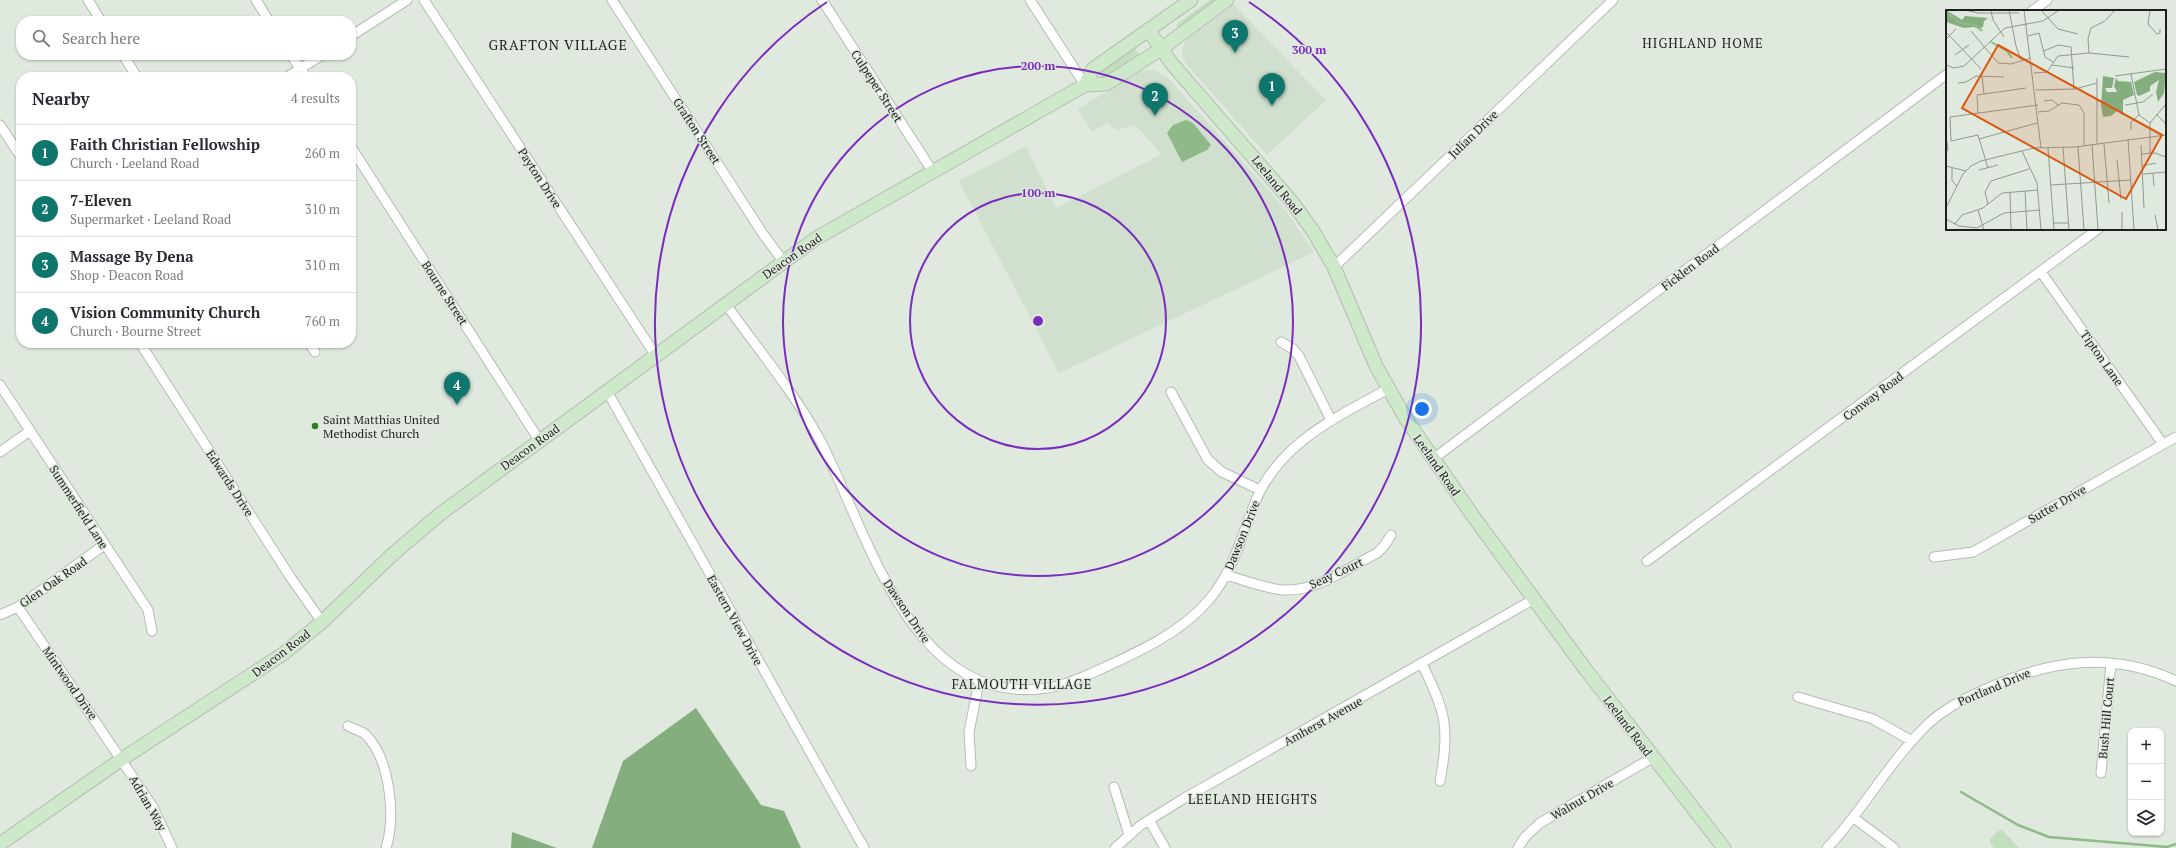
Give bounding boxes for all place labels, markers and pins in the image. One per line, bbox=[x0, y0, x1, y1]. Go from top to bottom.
pin: 3 bbox=[1222, 20, 1248, 53]
pin: 1 bbox=[1259, 73, 1285, 106]
pin: 2 bbox=[1142, 83, 1168, 116]
centre of rings bbox=[1031, 314, 1045, 328]
pin: 4 bbox=[444, 372, 470, 405]
place label: Saint Matthias United Methodist Church bbox=[323, 412, 440, 441]
marker: Saint Matthias United Methodist Church bbox=[310, 421, 320, 431]

